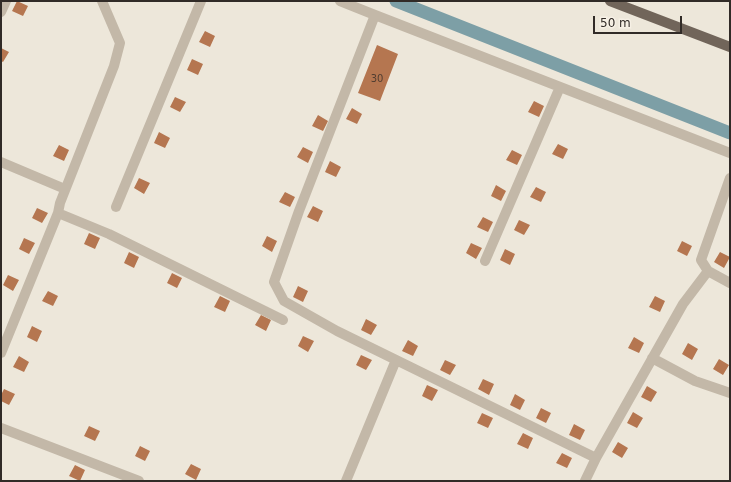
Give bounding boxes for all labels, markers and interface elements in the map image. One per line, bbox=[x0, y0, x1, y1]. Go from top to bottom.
scale bar bbox=[595, 8, 684, 34]
text: 50 m bbox=[600, 16, 631, 30]
house number: 30 bbox=[371, 73, 383, 85]

